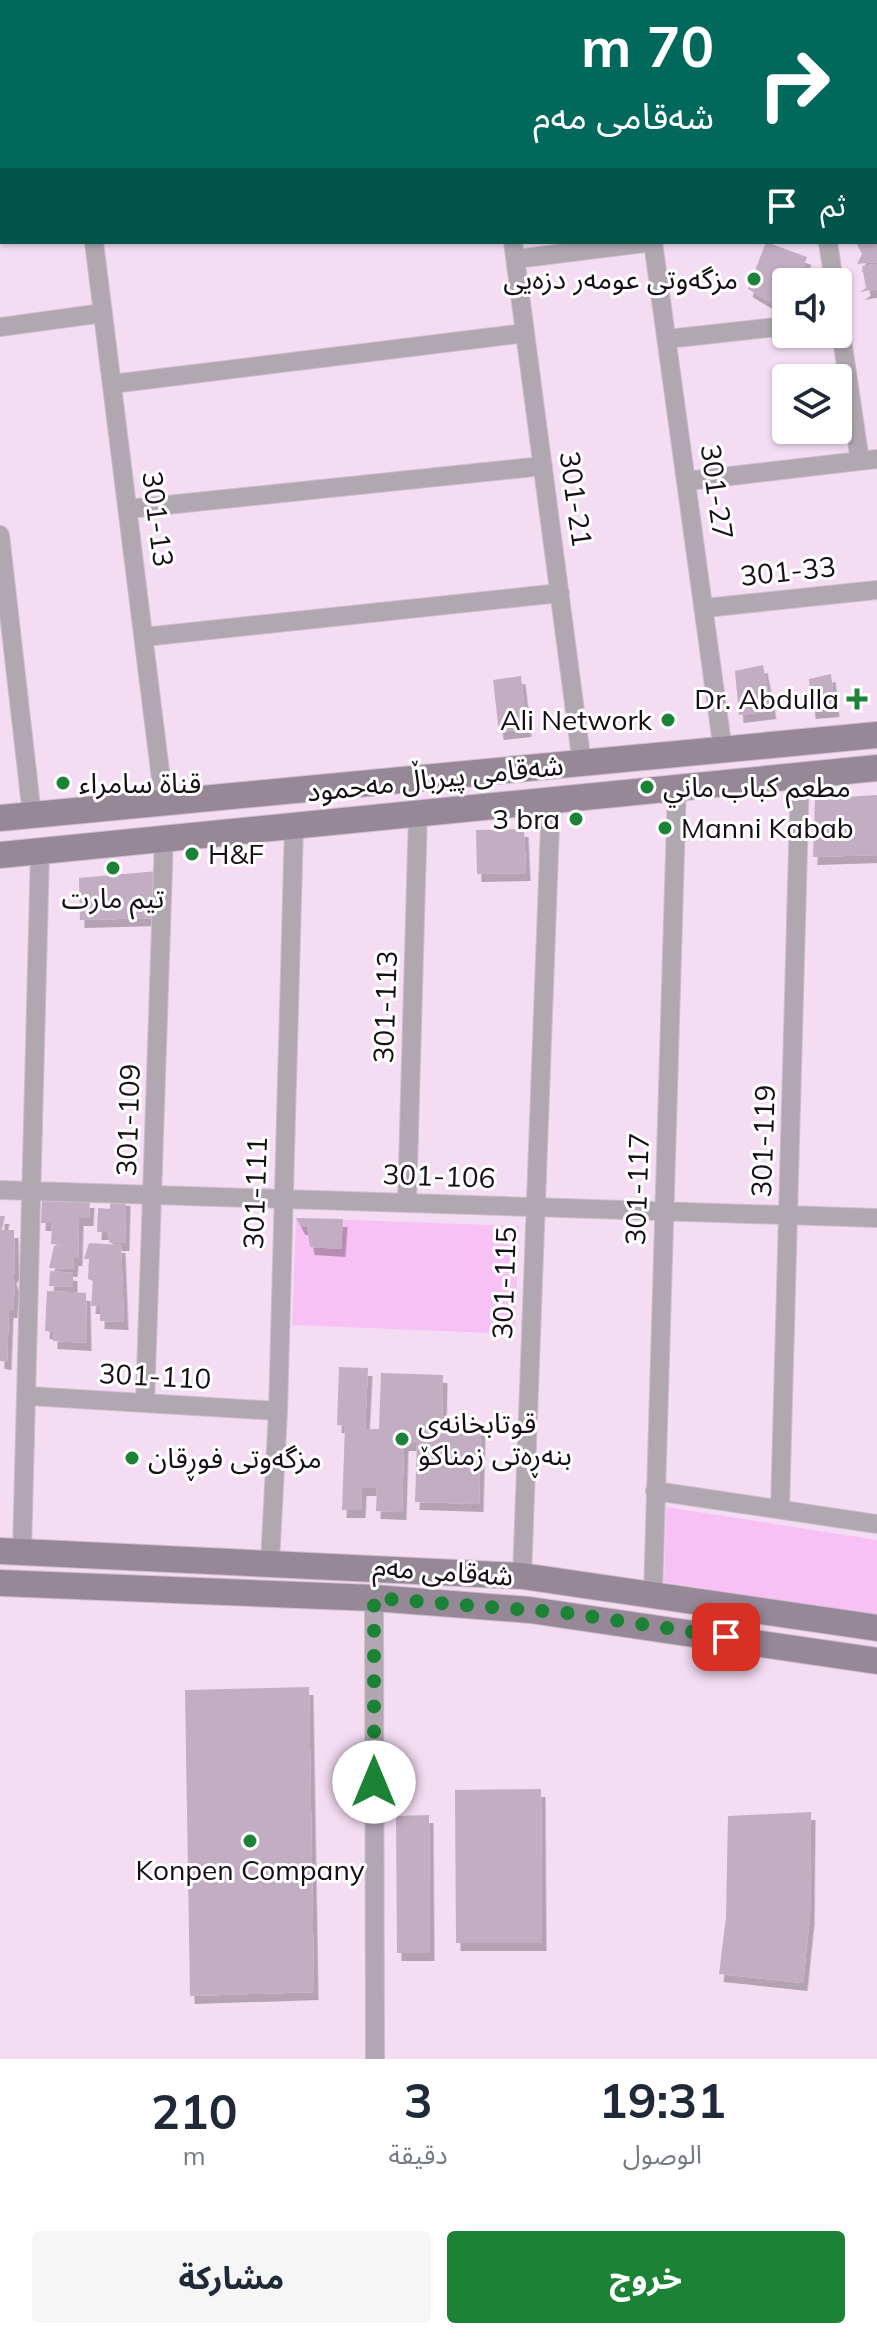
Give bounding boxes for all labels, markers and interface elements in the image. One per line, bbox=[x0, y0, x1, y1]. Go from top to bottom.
text: 70 m bbox=[581, 11, 714, 81]
icon: right bbox=[742, 32, 846, 136]
text: شەقامی مەم bbox=[533, 93, 714, 138]
icon: arrive bbox=[760, 184, 804, 228]
text: ثم bbox=[820, 186, 846, 224]
place label: مزگەوتی عومەر دزەیی bbox=[503, 261, 738, 296]
map controls bbox=[772, 268, 852, 444]
button: sound bbox=[772, 268, 852, 348]
marker: مزگەوتی عومەر دزەیی bbox=[745, 270, 763, 288]
button: layers bbox=[772, 364, 852, 444]
street label: 301-27 bbox=[693, 442, 742, 542]
street label: 301-21 bbox=[552, 449, 601, 549]
street label: 301-13 bbox=[135, 469, 182, 569]
street label: 301-33 bbox=[738, 548, 838, 593]
place label: Dr. Abdulla bbox=[694, 681, 839, 716]
marker: Dr. Abdulla bbox=[846, 688, 868, 710]
place label: Ali Network bbox=[500, 702, 653, 737]
marker: Ali Network bbox=[659, 711, 677, 729]
street label: شەقامی پیرباڵ مەحمود bbox=[305, 745, 565, 810]
place label: قناة سامراء bbox=[79, 765, 201, 800]
place label: مطعم كباب ماني bbox=[663, 769, 851, 809]
marker: قناة سامراء bbox=[54, 774, 72, 792]
marker: مطعم كباب ماني bbox=[638, 778, 656, 796]
place label: 3 bra bbox=[492, 801, 560, 836]
marker: 3 bra bbox=[567, 810, 585, 828]
place label: Manni Kabab bbox=[681, 810, 854, 845]
marker: Manni Kabab bbox=[656, 819, 674, 837]
place label: H&F bbox=[208, 836, 264, 871]
marker: H&F bbox=[183, 845, 201, 863]
marker: تیم مارت bbox=[104, 859, 122, 877]
place label: تیم مارت bbox=[62, 880, 164, 920]
street label: 301-113 bbox=[365, 950, 404, 1064]
street label: 301-109 bbox=[108, 1063, 147, 1177]
street label: 301-119 bbox=[743, 1084, 782, 1198]
street label: 301-117 bbox=[617, 1132, 656, 1246]
street label: 301-111 bbox=[235, 1136, 274, 1250]
street label: 301-106 bbox=[382, 1156, 496, 1195]
street label: 301-115 bbox=[484, 1226, 523, 1340]
street label: 301-110 bbox=[98, 1355, 212, 1396]
place label: قوتابخانەی بنەڕەتی زمناکۆ bbox=[418, 1405, 572, 1479]
marker: قوتابخانەی بنەڕەتی زمناکۆ bbox=[393, 1430, 411, 1448]
place label: مزگەوتی فوڕقان bbox=[148, 1440, 322, 1482]
marker: مزگەوتی فوڕقان bbox=[123, 1449, 141, 1467]
street label: شەقامی مەم bbox=[371, 1548, 514, 1597]
pin bbox=[692, 1603, 760, 1671]
icon: arrive bbox=[704, 1615, 748, 1659]
position arrow bbox=[332, 1740, 416, 1824]
marker: Konpen Company bbox=[241, 1832, 259, 1850]
place label: Konpen Company bbox=[135, 1852, 365, 1887]
text: 3 bbox=[404, 2070, 433, 2130]
text: 19:31 bbox=[599, 2070, 726, 2130]
text: 210 bbox=[151, 2081, 237, 2141]
text: دقيقة bbox=[389, 2138, 448, 2171]
text: الوصول bbox=[623, 2138, 702, 2171]
text: m bbox=[183, 2139, 206, 2172]
button: مشاركة bbox=[32, 2231, 431, 2323]
button: خروج bbox=[447, 2231, 845, 2323]

